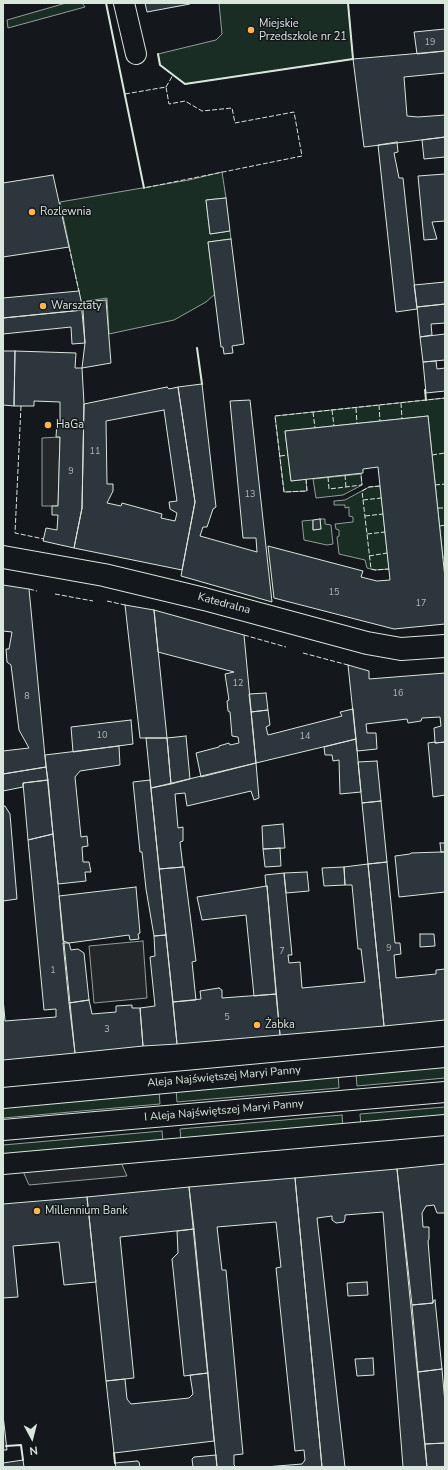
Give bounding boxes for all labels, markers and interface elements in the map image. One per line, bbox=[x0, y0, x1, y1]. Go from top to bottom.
place label: Miejskie Przedszkole nr 21 bbox=[259, 17, 347, 43]
marker: Miejskie Przedszkole nr 21 bbox=[246, 25, 256, 35]
house number: 19 bbox=[425, 38, 435, 48]
place label: Rozlewnia bbox=[40, 205, 91, 219]
marker: Rozlewnia bbox=[27, 207, 37, 217]
place label: Warsztaty bbox=[51, 299, 102, 313]
marker: Warsztaty bbox=[38, 301, 48, 311]
place label: HaGa bbox=[56, 418, 84, 432]
marker: HaGa bbox=[43, 420, 53, 430]
house number: 11 bbox=[90, 447, 100, 457]
house number: 9 bbox=[68, 467, 74, 477]
house number: 13 bbox=[245, 490, 255, 500]
house number: 15 bbox=[329, 588, 339, 598]
street label: Katedralna bbox=[196, 591, 252, 617]
house number: 17 bbox=[416, 599, 426, 609]
house number: 12 bbox=[233, 679, 243, 689]
house number: 16 bbox=[393, 689, 403, 699]
house number: 8 bbox=[24, 692, 30, 702]
house number: 10 bbox=[97, 731, 107, 741]
house number: 14 bbox=[300, 732, 310, 742]
house number: 9 bbox=[386, 944, 392, 954]
house number: 7 bbox=[279, 947, 285, 957]
house number: 1 bbox=[50, 966, 56, 976]
house number: 5 bbox=[224, 1013, 230, 1023]
place label: Żabka bbox=[265, 1018, 295, 1032]
marker: Żabka bbox=[252, 1020, 262, 1030]
house number: 3 bbox=[104, 1025, 110, 1035]
street label: Aleja Najświętszej Maryi Panny bbox=[147, 1064, 301, 1090]
street label: I Aleja Najświętszej Maryi Panny bbox=[144, 1097, 304, 1125]
place label: Millennium Bank bbox=[45, 1204, 128, 1218]
marker: Millennium Bank bbox=[32, 1206, 42, 1216]
north arrow bbox=[12, 1418, 52, 1458]
text: N bbox=[29, 1442, 39, 1458]

